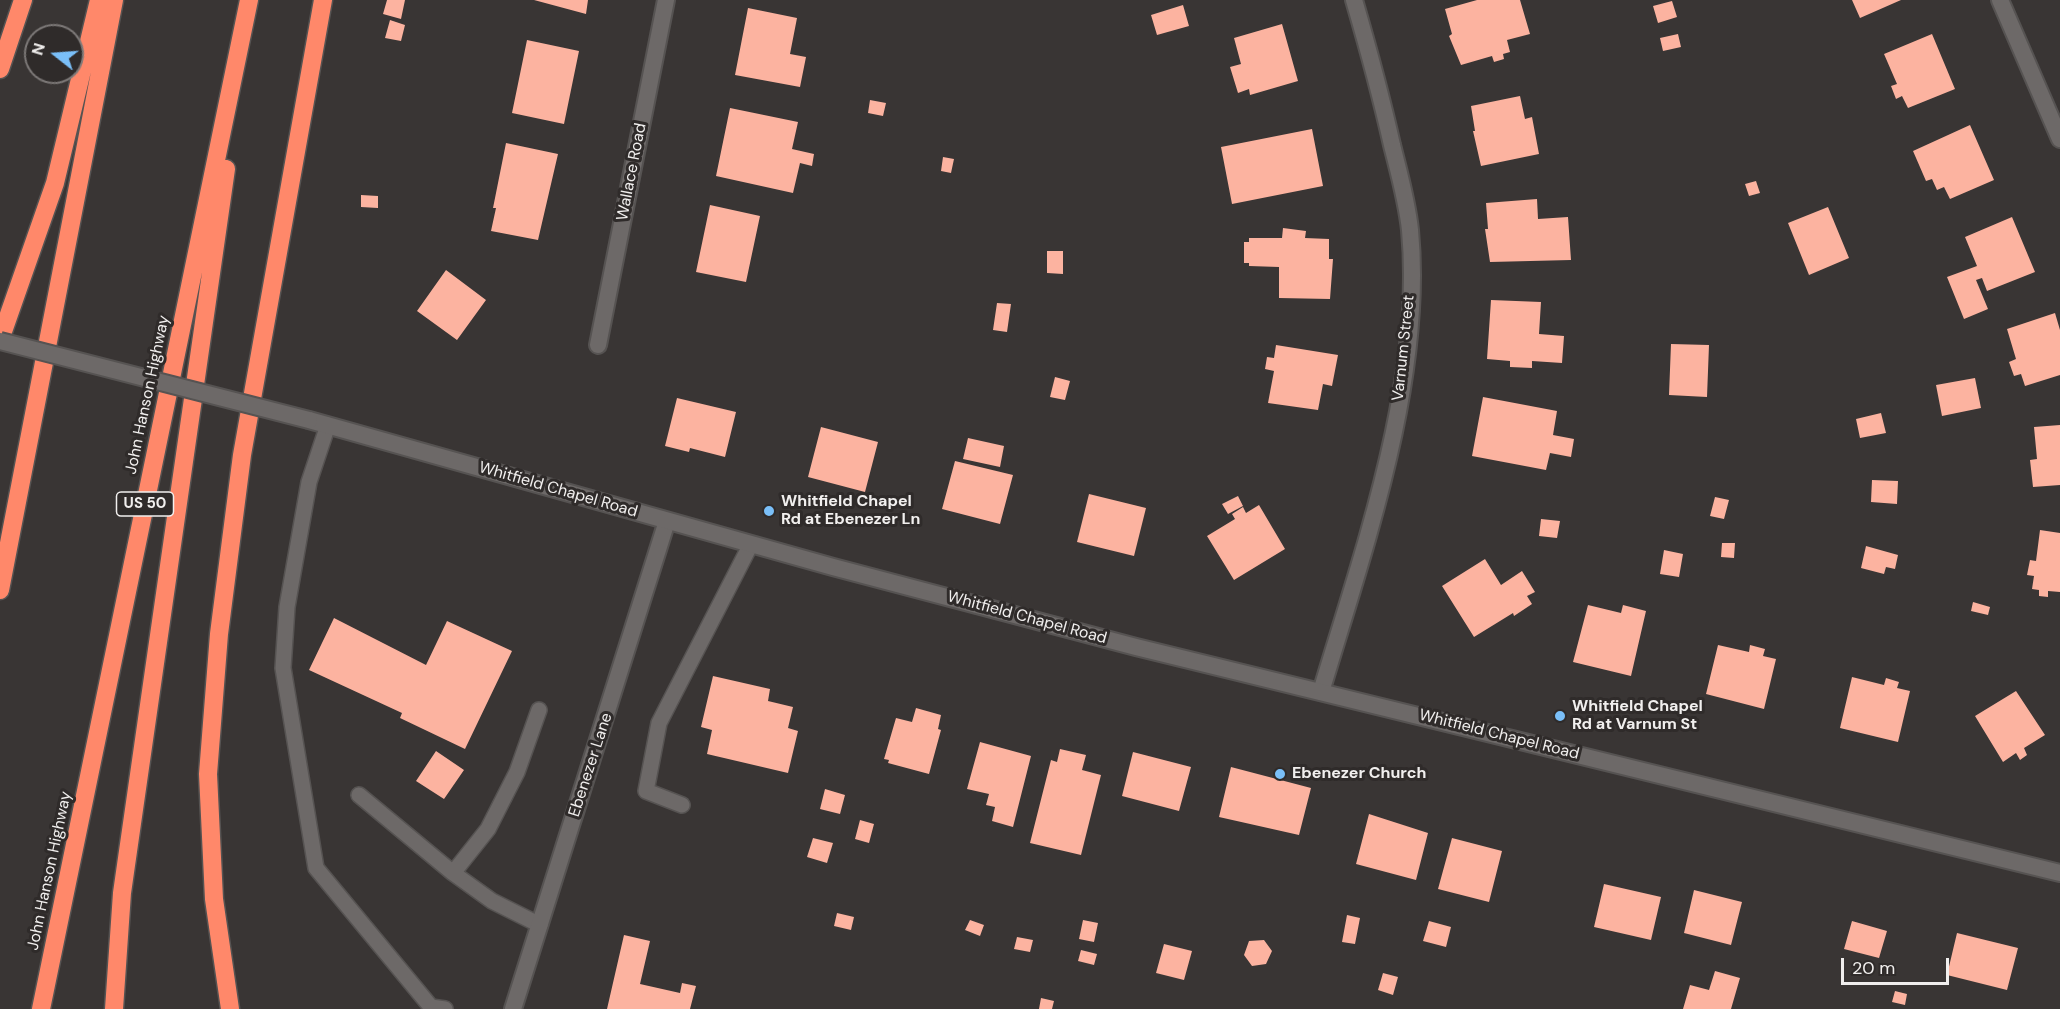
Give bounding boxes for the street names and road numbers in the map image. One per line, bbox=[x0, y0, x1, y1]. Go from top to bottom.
street label: Wallace Road bbox=[613, 122, 651, 222]
street label: Varnum Street bbox=[1389, 294, 1419, 402]
street label: John Hanson Highway bbox=[122, 314, 174, 476]
street label: Whitfield Chapel Road bbox=[476, 458, 640, 522]
road number: US 50 bbox=[116, 492, 174, 516]
street label: Whitfield Chapel Road bbox=[945, 587, 1109, 649]
street label: Whitfield Chapel Road bbox=[1417, 706, 1581, 764]
street label: Ebenezer Lane bbox=[565, 710, 617, 820]
street label: John Hanson Highway bbox=[24, 790, 76, 952]

